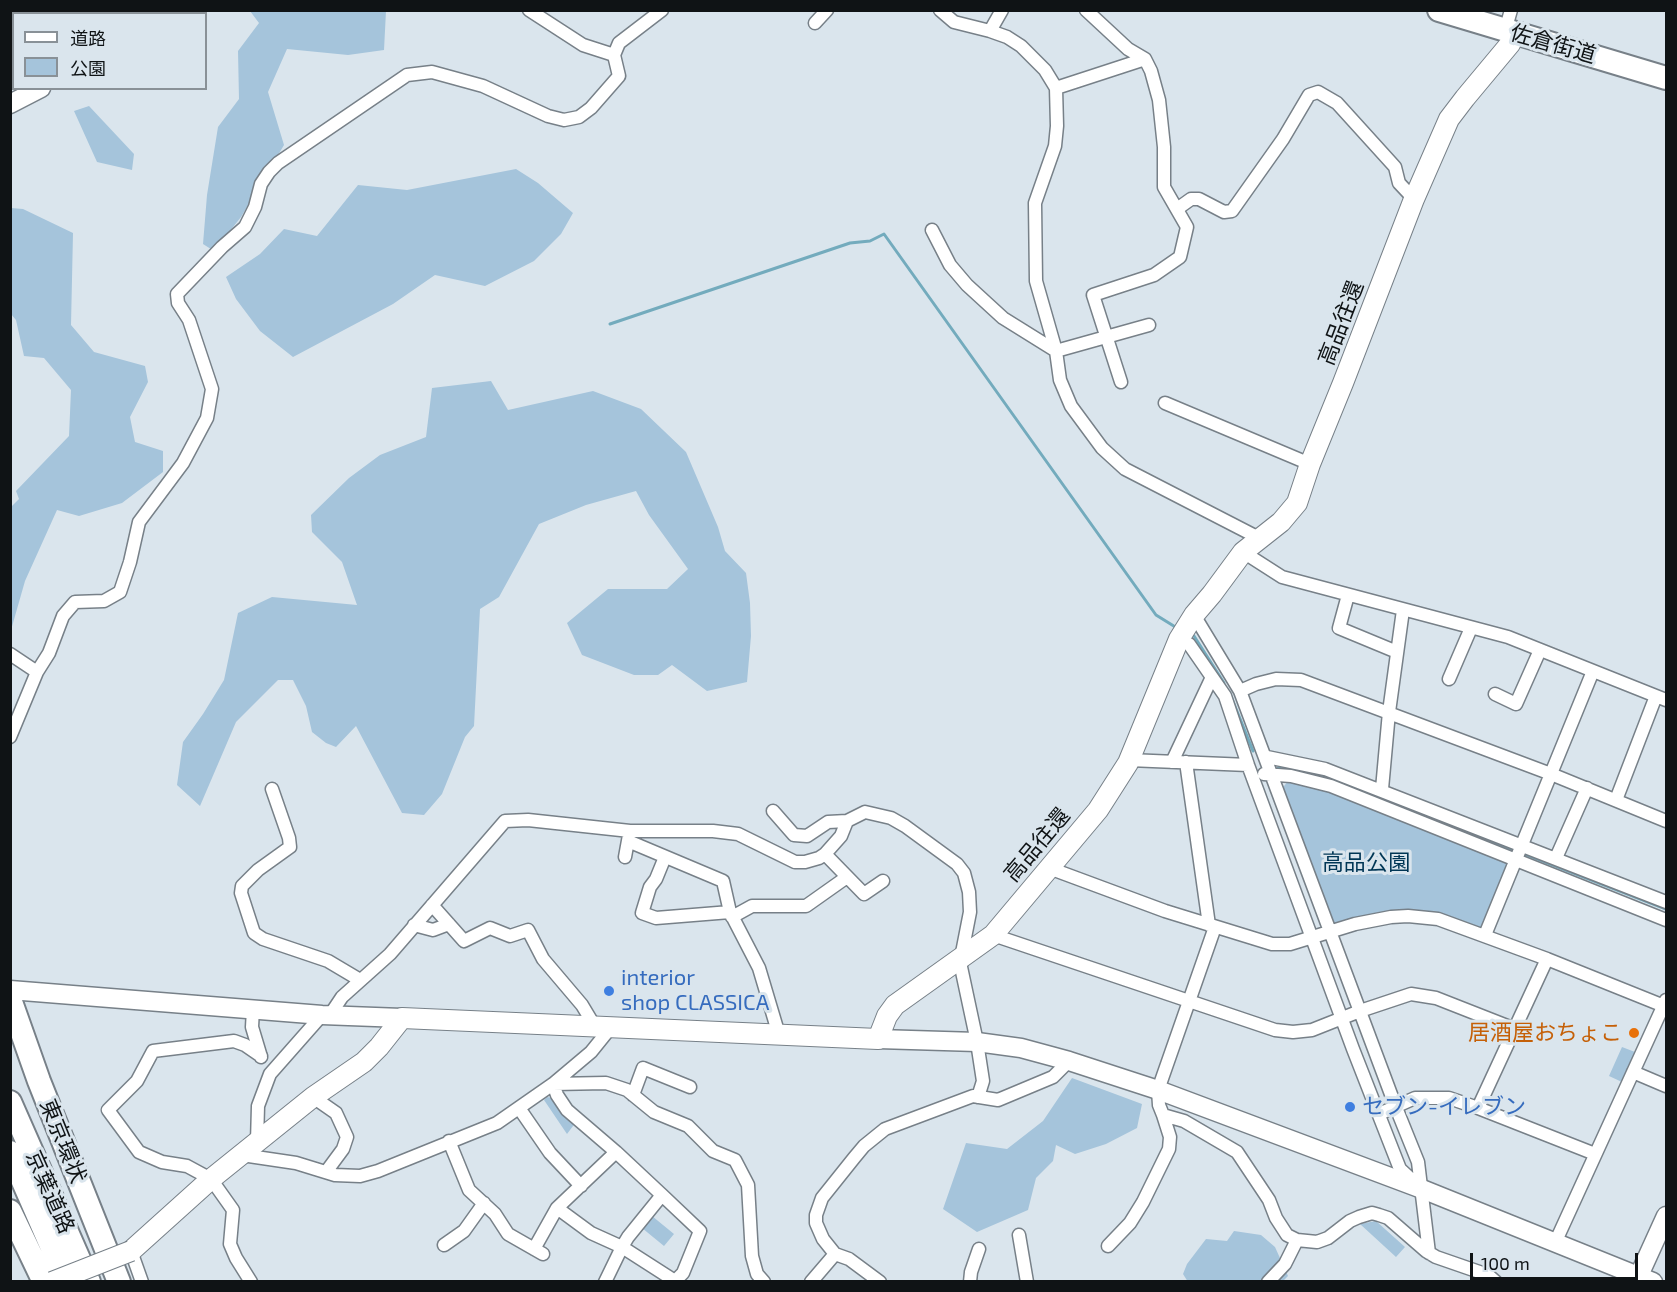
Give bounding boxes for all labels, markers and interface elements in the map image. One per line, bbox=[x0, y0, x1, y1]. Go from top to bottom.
legend bbox=[12, 12, 207, 90]
street label: 佐倉街道 bbox=[1507, 19, 1599, 69]
text: 道路 bbox=[70, 27, 106, 49]
text: 公園 bbox=[70, 57, 106, 79]
street label: 高品往還 bbox=[1313, 277, 1369, 369]
street label: 高品往還 bbox=[999, 803, 1075, 887]
park label: 高品公園 bbox=[1322, 850, 1410, 876]
place label: interior shop CLASSICA bbox=[621, 965, 769, 1016]
marker: interior shop CLASSICA bbox=[602, 984, 616, 998]
place label: 居酒屋おちょこ bbox=[1468, 1020, 1622, 1046]
marker: 居酒屋おちょこ bbox=[1627, 1026, 1641, 1040]
place label: セブン-イレブン bbox=[1362, 1094, 1526, 1120]
street label: 東京環状 bbox=[34, 1095, 92, 1187]
marker: セブン-イレブン bbox=[1343, 1100, 1357, 1114]
street label: 京葉道路 bbox=[20, 1146, 80, 1238]
scale bar bbox=[1473, 1241, 1641, 1279]
text: 100 m bbox=[1481, 1252, 1530, 1274]

